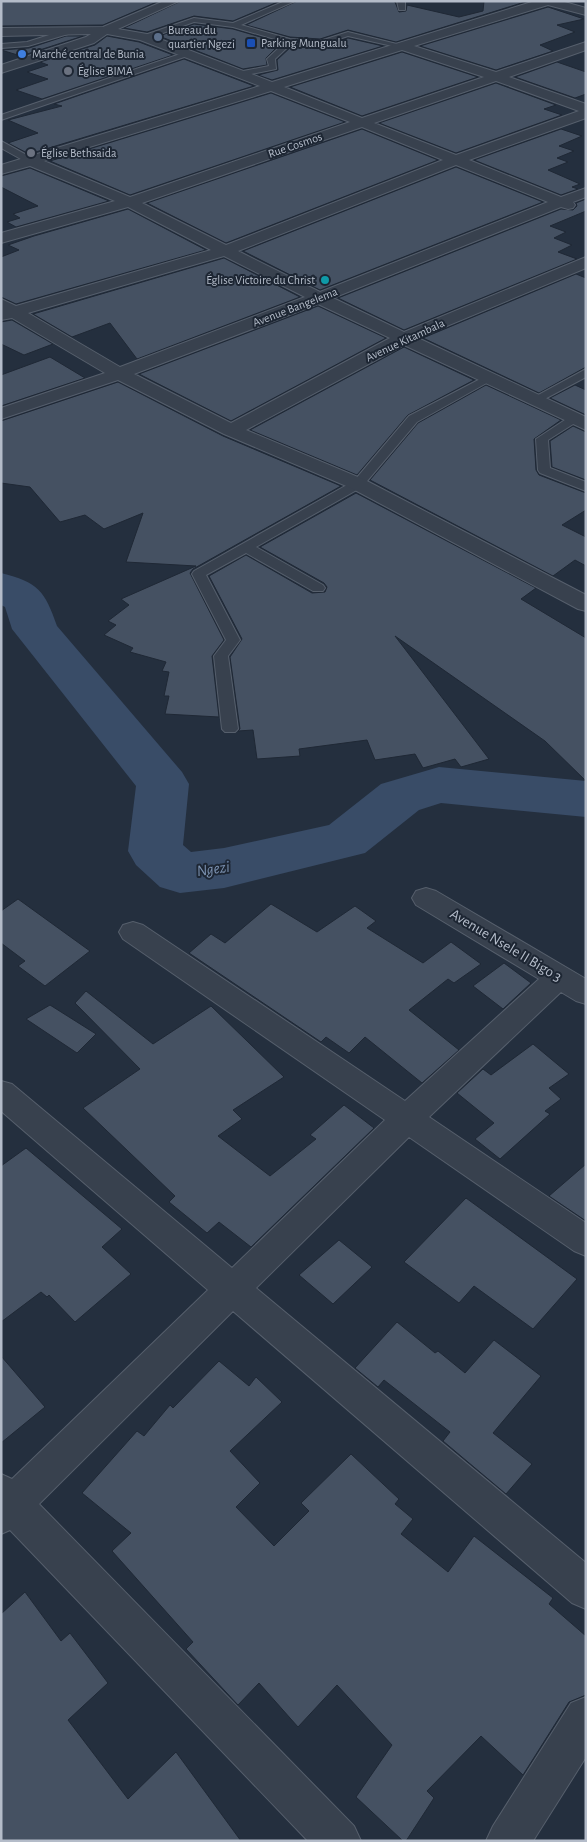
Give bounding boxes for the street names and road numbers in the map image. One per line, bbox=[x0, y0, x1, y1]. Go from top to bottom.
street label: Rue Cosmos bbox=[266, 130, 324, 160]
street label: Avenue Bangelema bbox=[251, 285, 340, 329]
street label: Avenue Kitambala bbox=[364, 316, 447, 364]
street label: Avenue Nsele II Bigo 3 bbox=[447, 906, 564, 985]

